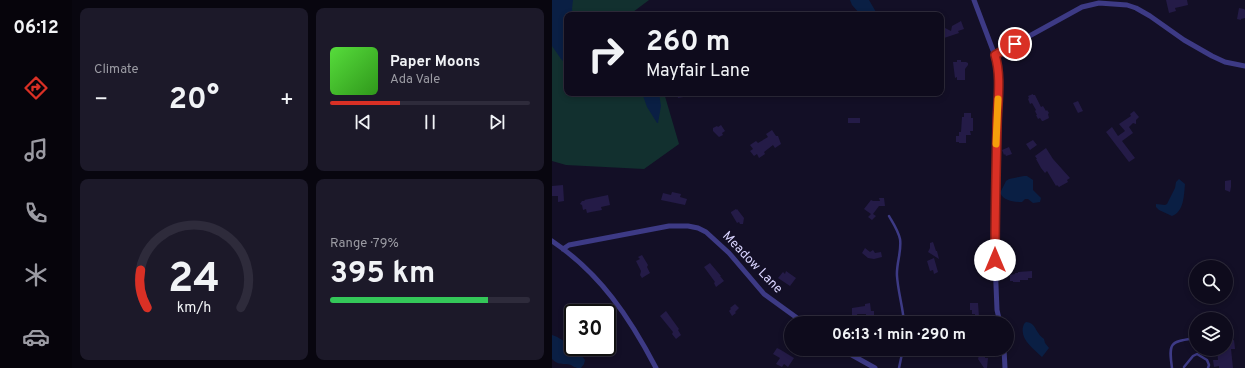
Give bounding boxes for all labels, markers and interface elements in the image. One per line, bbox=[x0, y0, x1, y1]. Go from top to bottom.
text: 06:12 bbox=[13, 17, 59, 40]
text: 260 m bbox=[646, 25, 730, 61]
pin bbox=[998, 27, 1032, 61]
icon: right bbox=[580, 28, 632, 80]
icon: arrive bbox=[1004, 33, 1026, 55]
text: Paper Moons bbox=[390, 53, 480, 72]
text: Mayfair Lane bbox=[646, 60, 750, 83]
text: Climate bbox=[94, 62, 139, 78]
text: Ada Vale bbox=[390, 72, 440, 88]
icon: directions bbox=[22, 74, 50, 102]
text: 20° bbox=[169, 82, 219, 119]
text: − bbox=[94, 87, 108, 114]
text: + bbox=[280, 87, 294, 114]
icon: previous bbox=[352, 111, 374, 133]
icon: pause bbox=[419, 111, 441, 133]
icon: next bbox=[486, 111, 508, 133]
icon: music bbox=[22, 136, 50, 164]
icon: phone bbox=[22, 199, 50, 227]
street label: Meadow Lane bbox=[718, 229, 786, 297]
text: Range · 79% bbox=[330, 236, 399, 252]
position arrow bbox=[974, 239, 1016, 281]
text: 24 bbox=[168, 253, 220, 306]
text: 395 km bbox=[330, 256, 435, 293]
map controls bbox=[1189, 260, 1233, 356]
button: search bbox=[1189, 260, 1233, 304]
icon: climate bbox=[22, 261, 50, 289]
text: km/h bbox=[177, 298, 211, 316]
speed limit sign: 30 bbox=[564, 304, 616, 356]
button: layers bbox=[1189, 312, 1233, 356]
icon: car bbox=[22, 323, 50, 351]
text: 06:13 · 1 min · 290 m bbox=[832, 326, 966, 345]

